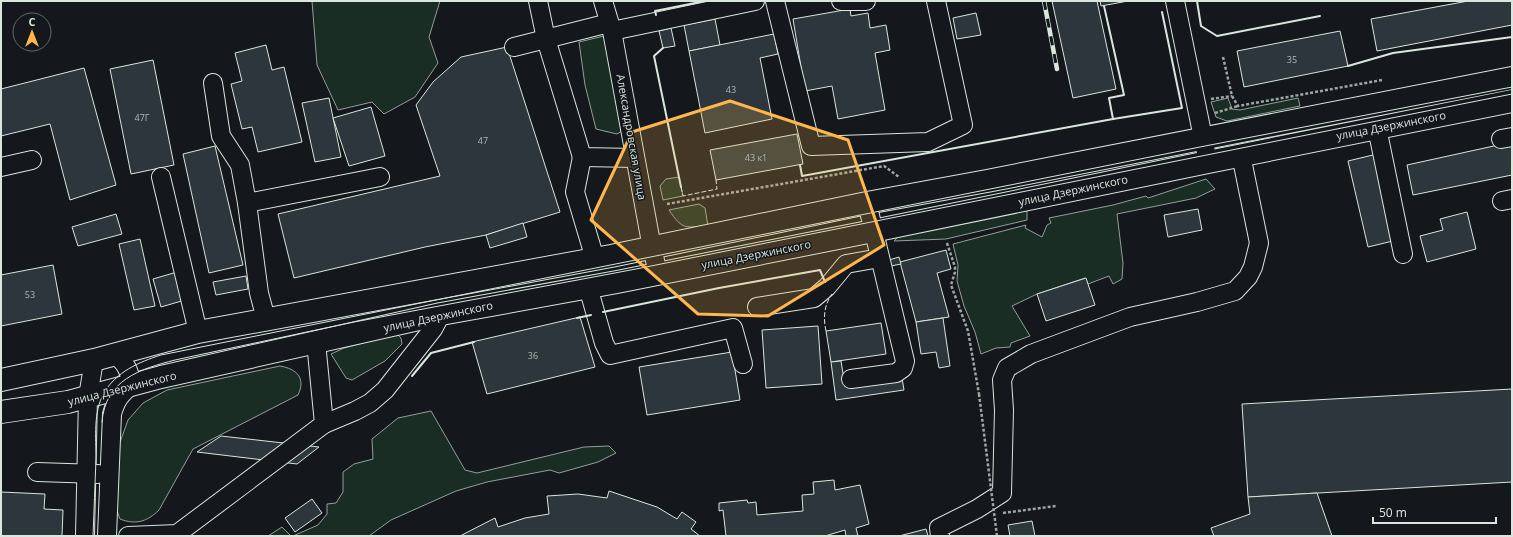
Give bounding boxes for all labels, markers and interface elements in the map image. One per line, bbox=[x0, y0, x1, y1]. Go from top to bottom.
north arrow bbox=[12, 12, 52, 52]
text: С bbox=[28, 14, 36, 29]
house number: 35 bbox=[1287, 53, 1297, 66]
street label: Александровская улица bbox=[614, 73, 650, 201]
house number: 43 bbox=[726, 83, 736, 96]
street label: улица Дзержинского bbox=[1335, 107, 1447, 143]
house number: 47Г bbox=[135, 111, 150, 124]
house number: 47 bbox=[478, 134, 488, 147]
house number: 43 к1 bbox=[745, 151, 767, 164]
street label: улица Дзержинского bbox=[1017, 171, 1129, 209]
street label: улица Дзержинского bbox=[700, 236, 812, 272]
house number: 53 bbox=[25, 288, 35, 301]
street label: улица Дзержинского bbox=[382, 297, 494, 335]
house number: 36 bbox=[528, 349, 538, 362]
street label: улица Дзержинского bbox=[66, 367, 178, 409]
scale bar bbox=[1373, 499, 1496, 525]
text: 50 m bbox=[1379, 504, 1407, 521]

